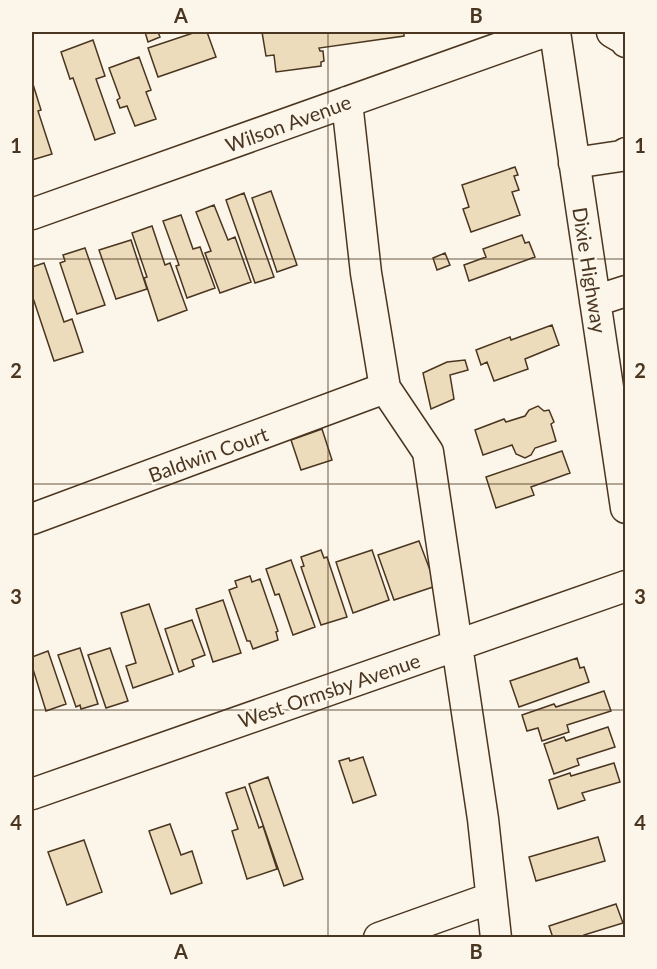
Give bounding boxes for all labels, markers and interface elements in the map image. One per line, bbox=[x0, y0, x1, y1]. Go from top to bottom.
text: A bbox=[173, 3, 188, 27]
text: B bbox=[469, 3, 483, 27]
street label: Wilson Avenue bbox=[222, 89, 354, 157]
text: 1 bbox=[10, 133, 22, 157]
text: 1 bbox=[634, 133, 646, 157]
street label: Dixie Highway bbox=[568, 205, 612, 335]
text: 2 bbox=[10, 358, 22, 382]
text: 2 bbox=[634, 358, 646, 382]
street label: Baldwin Court bbox=[145, 421, 271, 487]
text: 3 bbox=[10, 584, 22, 608]
text: 3 bbox=[634, 584, 646, 608]
street label: West Ormsby Avenue bbox=[235, 648, 423, 732]
text: 4 bbox=[10, 810, 22, 834]
text: 4 bbox=[634, 810, 646, 834]
text: A bbox=[173, 939, 188, 963]
text: B bbox=[469, 939, 483, 963]

